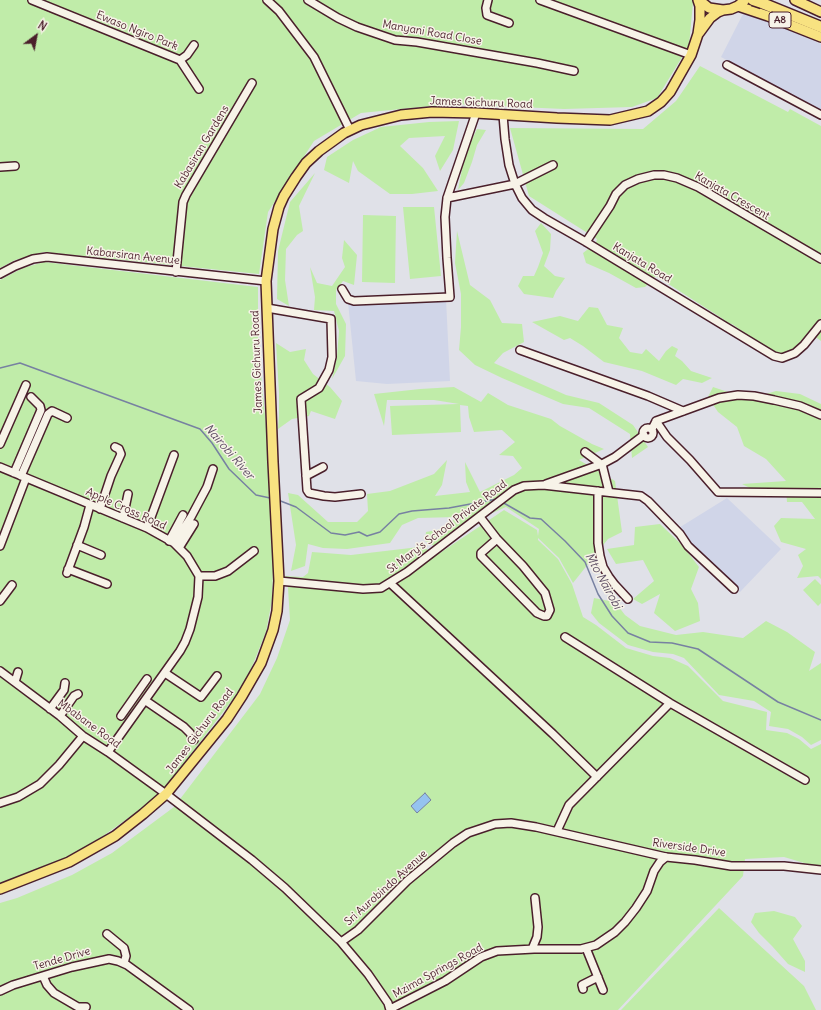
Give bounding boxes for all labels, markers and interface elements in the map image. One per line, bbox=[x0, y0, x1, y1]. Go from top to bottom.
street label: Ewaso Ngiro Park bbox=[94, 9, 180, 53]
road number: A8 bbox=[769, 12, 791, 28]
north arrow bbox=[16, 16, 56, 56]
text: N bbox=[35, 18, 49, 34]
street label: Manyani Road Close bbox=[381, 18, 483, 48]
street label: James Gichuru Road bbox=[429, 95, 533, 111]
street label: Kabasiran Gardens bbox=[172, 103, 232, 191]
street label: Kanjata Crescent bbox=[692, 169, 772, 223]
street label: Kanjata Road bbox=[610, 240, 674, 286]
street label: Kabarsiran Avenue bbox=[86, 245, 180, 267]
street label: James Gichuru Road bbox=[249, 310, 265, 414]
water label: Nairobi River bbox=[201, 421, 257, 483]
street label: St Mary's School Private Road bbox=[385, 478, 509, 576]
street label: Apple Cross Road bbox=[84, 485, 168, 533]
water label: Mto Nairobi bbox=[582, 550, 624, 612]
street label: James Gichuru Road bbox=[164, 686, 236, 776]
street label: Mbabane Road bbox=[55, 697, 123, 751]
street label: Riverside Drive bbox=[652, 836, 726, 860]
street label: Sri Aurobindo Avenue bbox=[342, 847, 430, 929]
street label: Mzima Springs Road bbox=[391, 941, 485, 1001]
street label: Tende Drive bbox=[32, 945, 92, 973]

